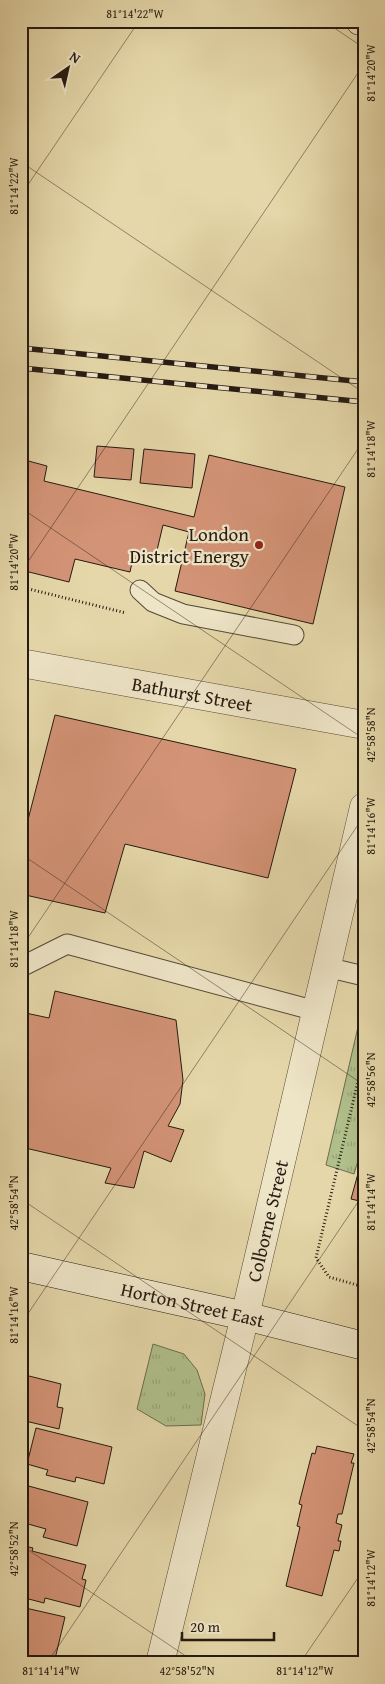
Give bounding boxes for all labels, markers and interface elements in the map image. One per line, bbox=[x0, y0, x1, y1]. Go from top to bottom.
text: 81°14'22"W bbox=[106, 5, 165, 22]
north arrow bbox=[42, 42, 92, 92]
text: 81°14'20"W bbox=[362, 43, 379, 102]
text: N bbox=[66, 46, 85, 68]
text: 81°14'22"W bbox=[5, 156, 22, 215]
text: 81°14'18"W bbox=[362, 419, 379, 478]
place label: London District Energy bbox=[129, 520, 250, 570]
text: 81°14'20"W bbox=[5, 532, 22, 591]
marker: London District Energy bbox=[253, 539, 265, 551]
street label: Bathurst Street bbox=[130, 669, 255, 719]
text: 42°58'58"N bbox=[362, 707, 379, 763]
text: 81°14'16"W bbox=[362, 796, 379, 855]
text: 81°14'18"W bbox=[5, 909, 22, 968]
text: 42°58'56"N bbox=[362, 1052, 379, 1108]
street label: Colborne Street bbox=[239, 1157, 295, 1285]
text: 81°14'14"W bbox=[362, 1172, 379, 1231]
text: 42°58'54"N bbox=[5, 1175, 22, 1231]
street label: Horton Street East bbox=[118, 1275, 268, 1334]
text: 81°14'16"W bbox=[5, 1285, 22, 1344]
text: 42°58'54"N bbox=[362, 1398, 379, 1454]
text: 42°58'52"N bbox=[5, 1521, 22, 1577]
text: 81°14'12"W bbox=[362, 1548, 379, 1607]
scale bar bbox=[182, 1609, 275, 1641]
text: 20 m bbox=[190, 1616, 221, 1637]
text: 81°14'14"W bbox=[22, 1662, 81, 1679]
text: 42°58'52"N bbox=[159, 1662, 215, 1679]
text: 81°14'12"W bbox=[276, 1662, 335, 1679]

